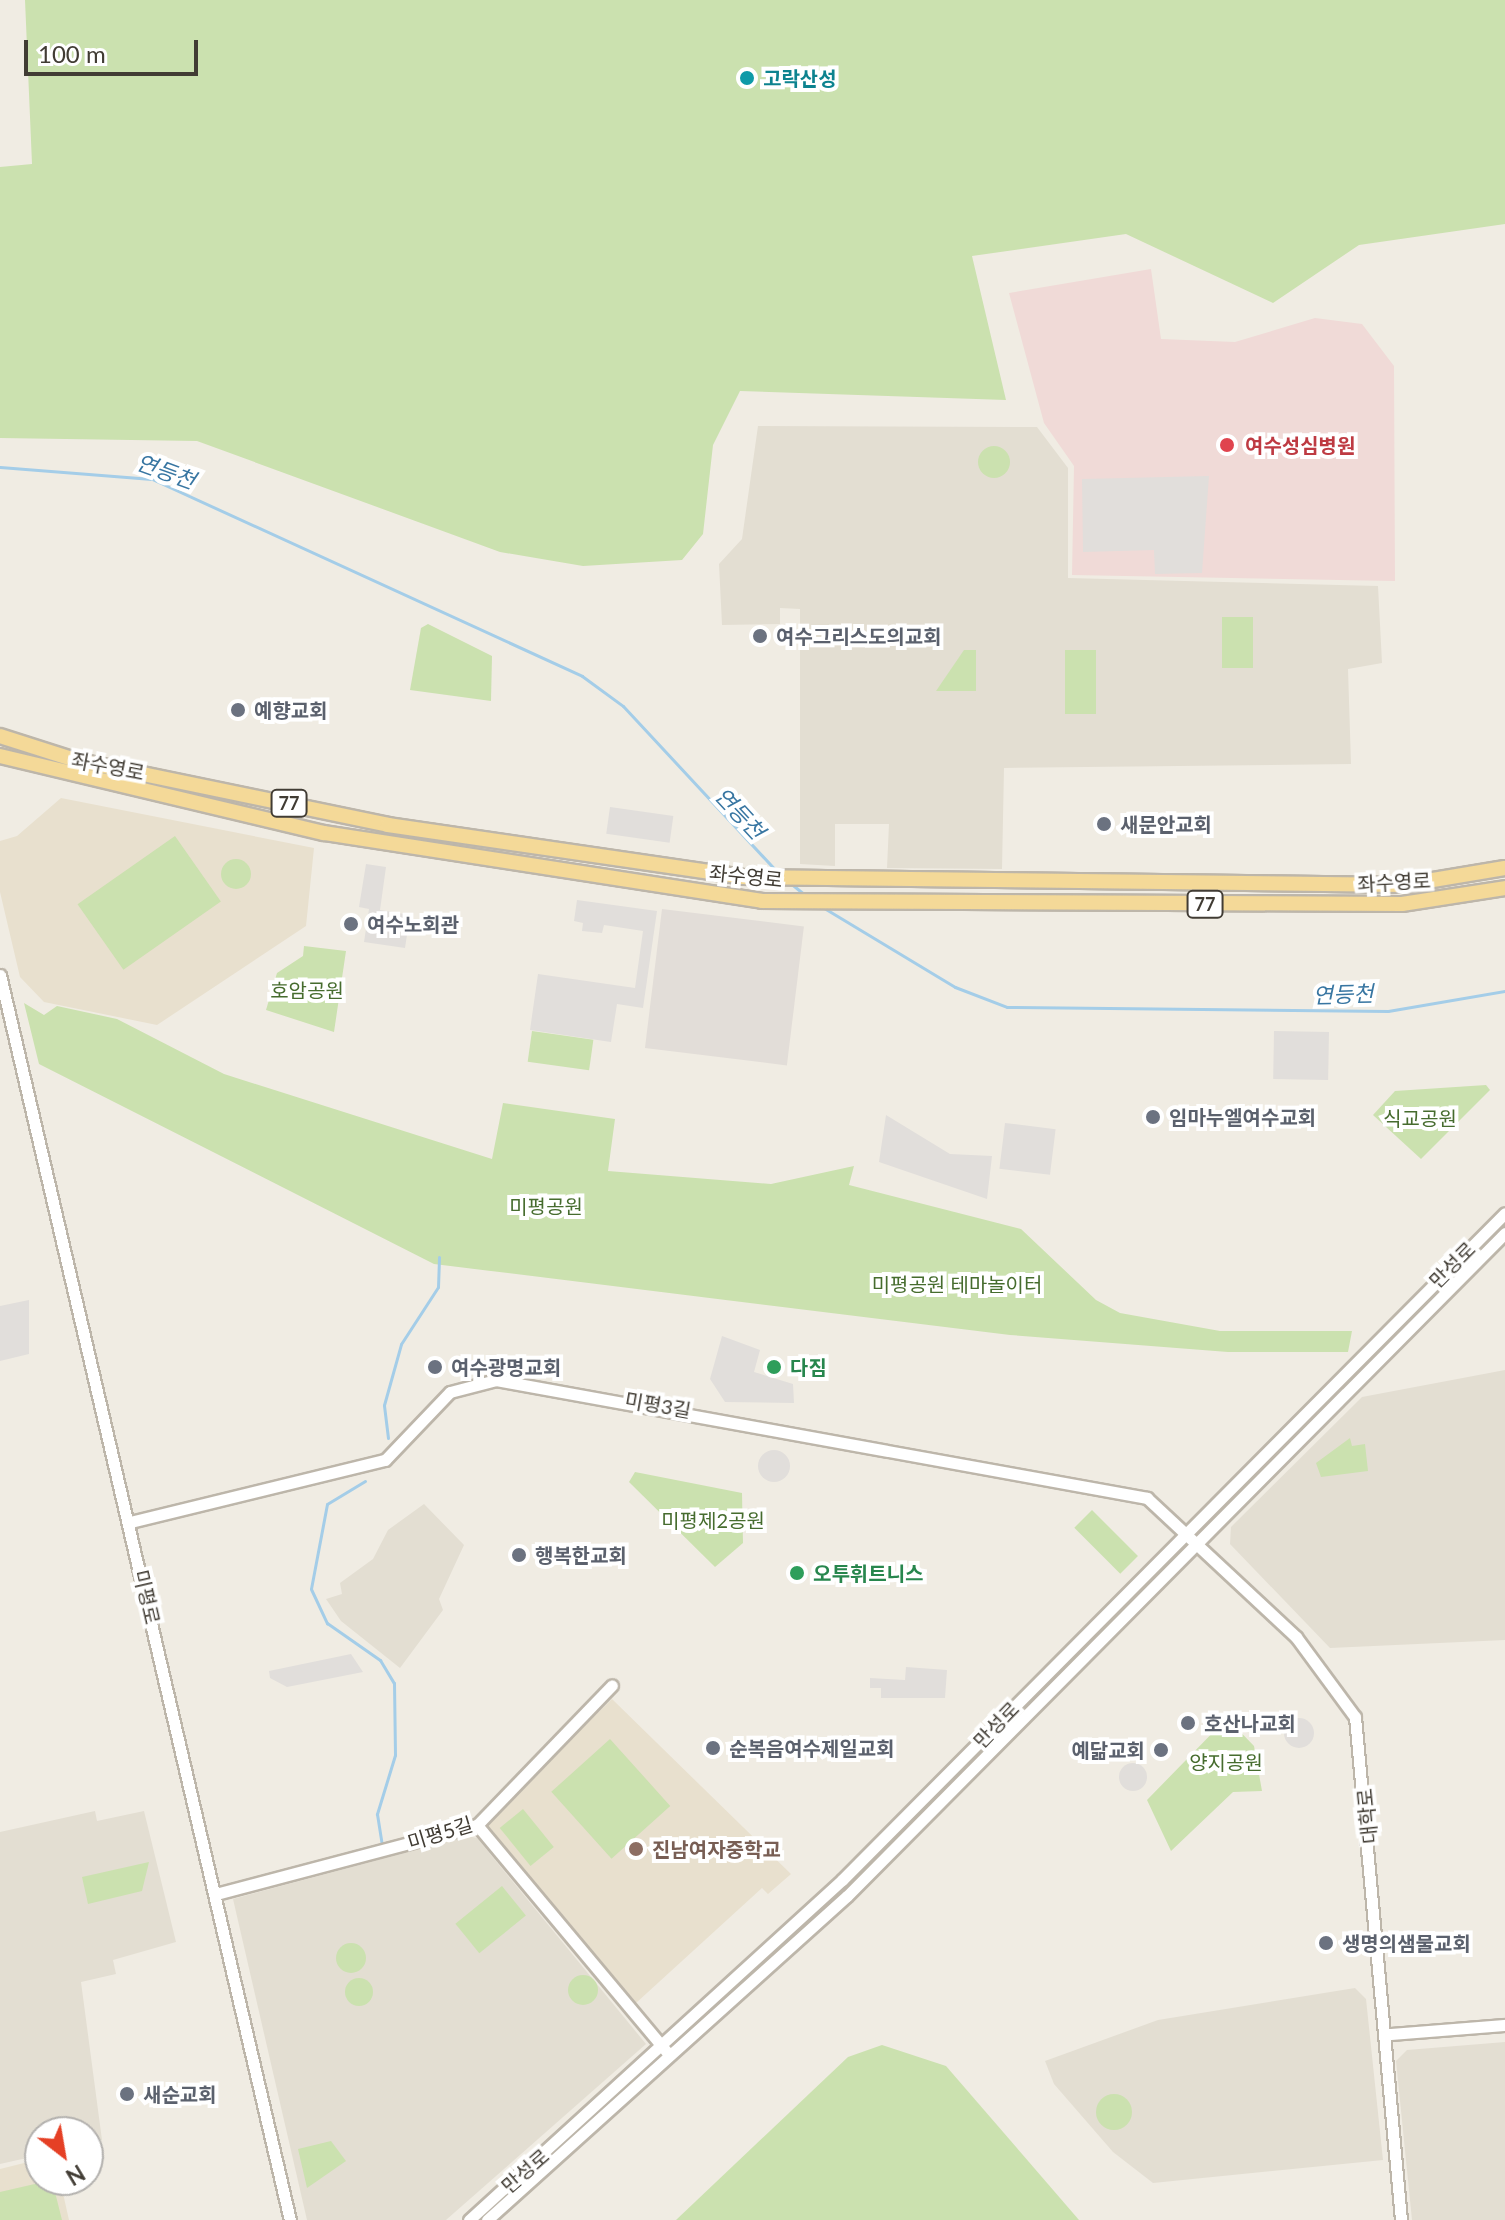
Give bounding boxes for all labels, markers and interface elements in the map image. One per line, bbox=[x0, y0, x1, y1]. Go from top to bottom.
scale bar bbox=[28, 24, 202, 74]
text: 100 m bbox=[38, 39, 106, 68]
place label: 고락산성 bbox=[763, 66, 837, 90]
marker: 고락산성 bbox=[738, 69, 756, 87]
place label: 여수성심병원 bbox=[1245, 433, 1355, 457]
marker: 여수성심병원 bbox=[1216, 434, 1238, 456]
water label: 연등천 bbox=[133, 448, 199, 494]
place label: 여수그리스도의교회 bbox=[776, 624, 942, 648]
marker: 여수그리스도의교회 bbox=[751, 627, 769, 645]
place label: 예향교회 bbox=[254, 698, 328, 722]
marker: 예향교회 bbox=[229, 701, 247, 719]
street label: 좌수영로 bbox=[70, 747, 146, 785]
water label: 연등천 bbox=[710, 782, 770, 844]
road number: 77 bbox=[269, 789, 309, 817]
place label: 새문안교회 bbox=[1120, 812, 1212, 836]
marker: 새문안교회 bbox=[1095, 815, 1113, 833]
street label: 좌수영로 bbox=[708, 860, 784, 892]
street label: 좌수영로 bbox=[1357, 868, 1431, 896]
road number: 77 bbox=[1185, 890, 1225, 918]
place label: 여수노회관 bbox=[367, 912, 459, 936]
marker: 여수노회관 bbox=[342, 915, 360, 933]
park label: 호암공원 bbox=[270, 978, 344, 1002]
water label: 연등천 bbox=[1312, 980, 1374, 1008]
place label: 임마누엘여수교회 bbox=[1169, 1105, 1316, 1129]
park label: 식교공원 bbox=[1383, 1106, 1457, 1130]
marker: 임마누엘여수교회 bbox=[1144, 1108, 1162, 1126]
park label: 미평공원 bbox=[509, 1194, 583, 1218]
street label: 만성로 bbox=[1424, 1237, 1480, 1293]
park label: 미평공원 테마놀이터 bbox=[872, 1272, 1042, 1296]
place label: 여수광명교회 bbox=[451, 1355, 561, 1379]
place label: 다짐 bbox=[790, 1355, 827, 1379]
marker: 여수광명교회 bbox=[426, 1358, 444, 1376]
marker: 다짐 bbox=[765, 1358, 783, 1376]
street label: 미평3길 bbox=[623, 1387, 693, 1423]
park label: 미평제2공원 bbox=[661, 1508, 765, 1532]
place label: 행복한교회 bbox=[535, 1543, 627, 1567]
marker: 행복한교회 bbox=[510, 1546, 528, 1564]
place label: 오투휘트니스 bbox=[813, 1561, 923, 1585]
marker: 오투휘트니스 bbox=[788, 1564, 806, 1582]
street label: 미평로 bbox=[129, 1567, 165, 1627]
street label: 만성로 bbox=[968, 1697, 1024, 1753]
place label: 호산나교회 bbox=[1204, 1711, 1296, 1735]
marker: 호산나교회 bbox=[1179, 1714, 1197, 1732]
place label: 순복음여수제일교회 bbox=[729, 1736, 895, 1760]
place label: 예닮교회 bbox=[1071, 1738, 1145, 1762]
marker: 순복음여수제일교회 bbox=[704, 1739, 722, 1757]
marker: 예닮교회 bbox=[1152, 1741, 1170, 1759]
park label: 양지공원 bbox=[1189, 1750, 1263, 1774]
street label: 대학로 bbox=[1352, 1787, 1382, 1845]
street label: 미평5길 bbox=[405, 1812, 475, 1854]
place label: 진남여자중학교 bbox=[652, 1837, 781, 1861]
marker: 진남여자중학교 bbox=[627, 1840, 645, 1858]
place label: 생명의샘물교회 bbox=[1342, 1931, 1471, 1955]
marker: 생명의샘물교회 bbox=[1317, 1934, 1335, 1952]
place label: 새순교회 bbox=[143, 2082, 217, 2106]
marker: 새순교회 bbox=[118, 2085, 136, 2103]
north arrow bbox=[24, 2116, 104, 2196]
street label: 만성로 bbox=[496, 2144, 554, 2198]
text: N bbox=[61, 2159, 90, 2191]

